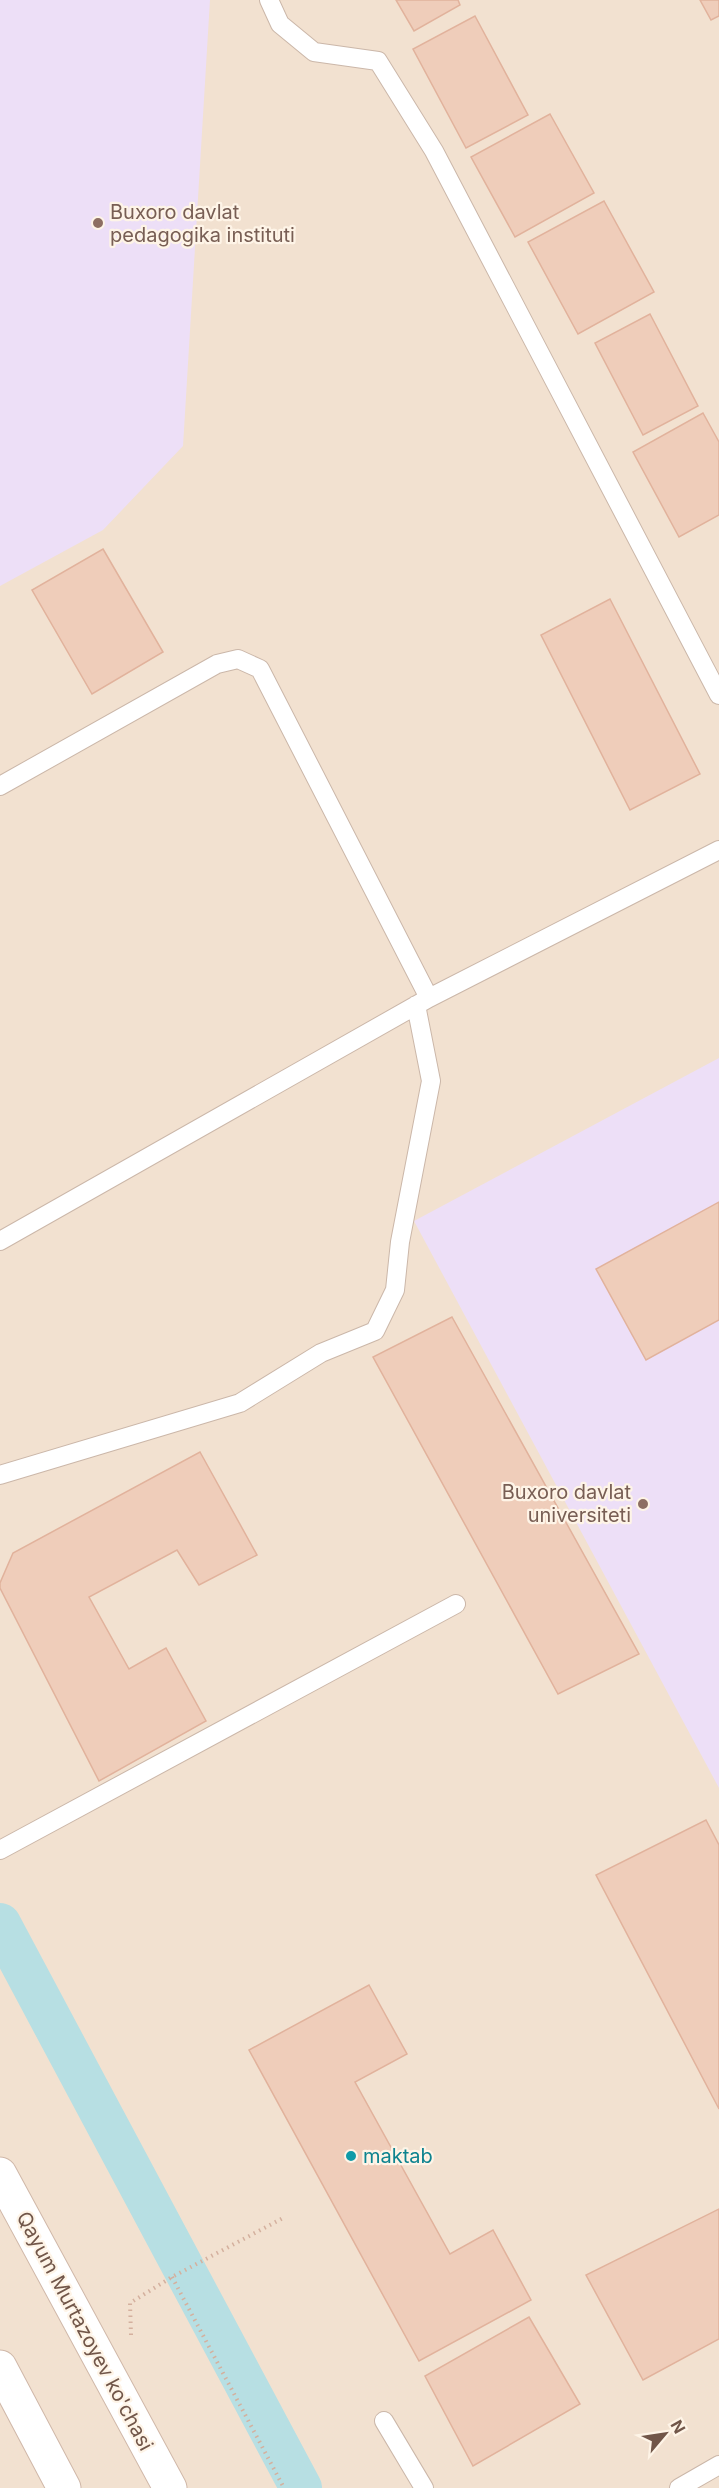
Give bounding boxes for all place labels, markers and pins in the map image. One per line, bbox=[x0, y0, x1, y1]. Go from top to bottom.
place label: Buxoro davlat pedagogika instituti bbox=[110, 200, 295, 247]
marker: Buxoro davlat pedagogika instituti bbox=[91, 216, 105, 230]
place label: Buxoro davlat universiteti bbox=[502, 1480, 631, 1527]
marker: Buxoro davlat universiteti bbox=[636, 1497, 650, 1511]
place label: maktab bbox=[363, 2144, 433, 2168]
marker: maktab bbox=[344, 2149, 358, 2163]

